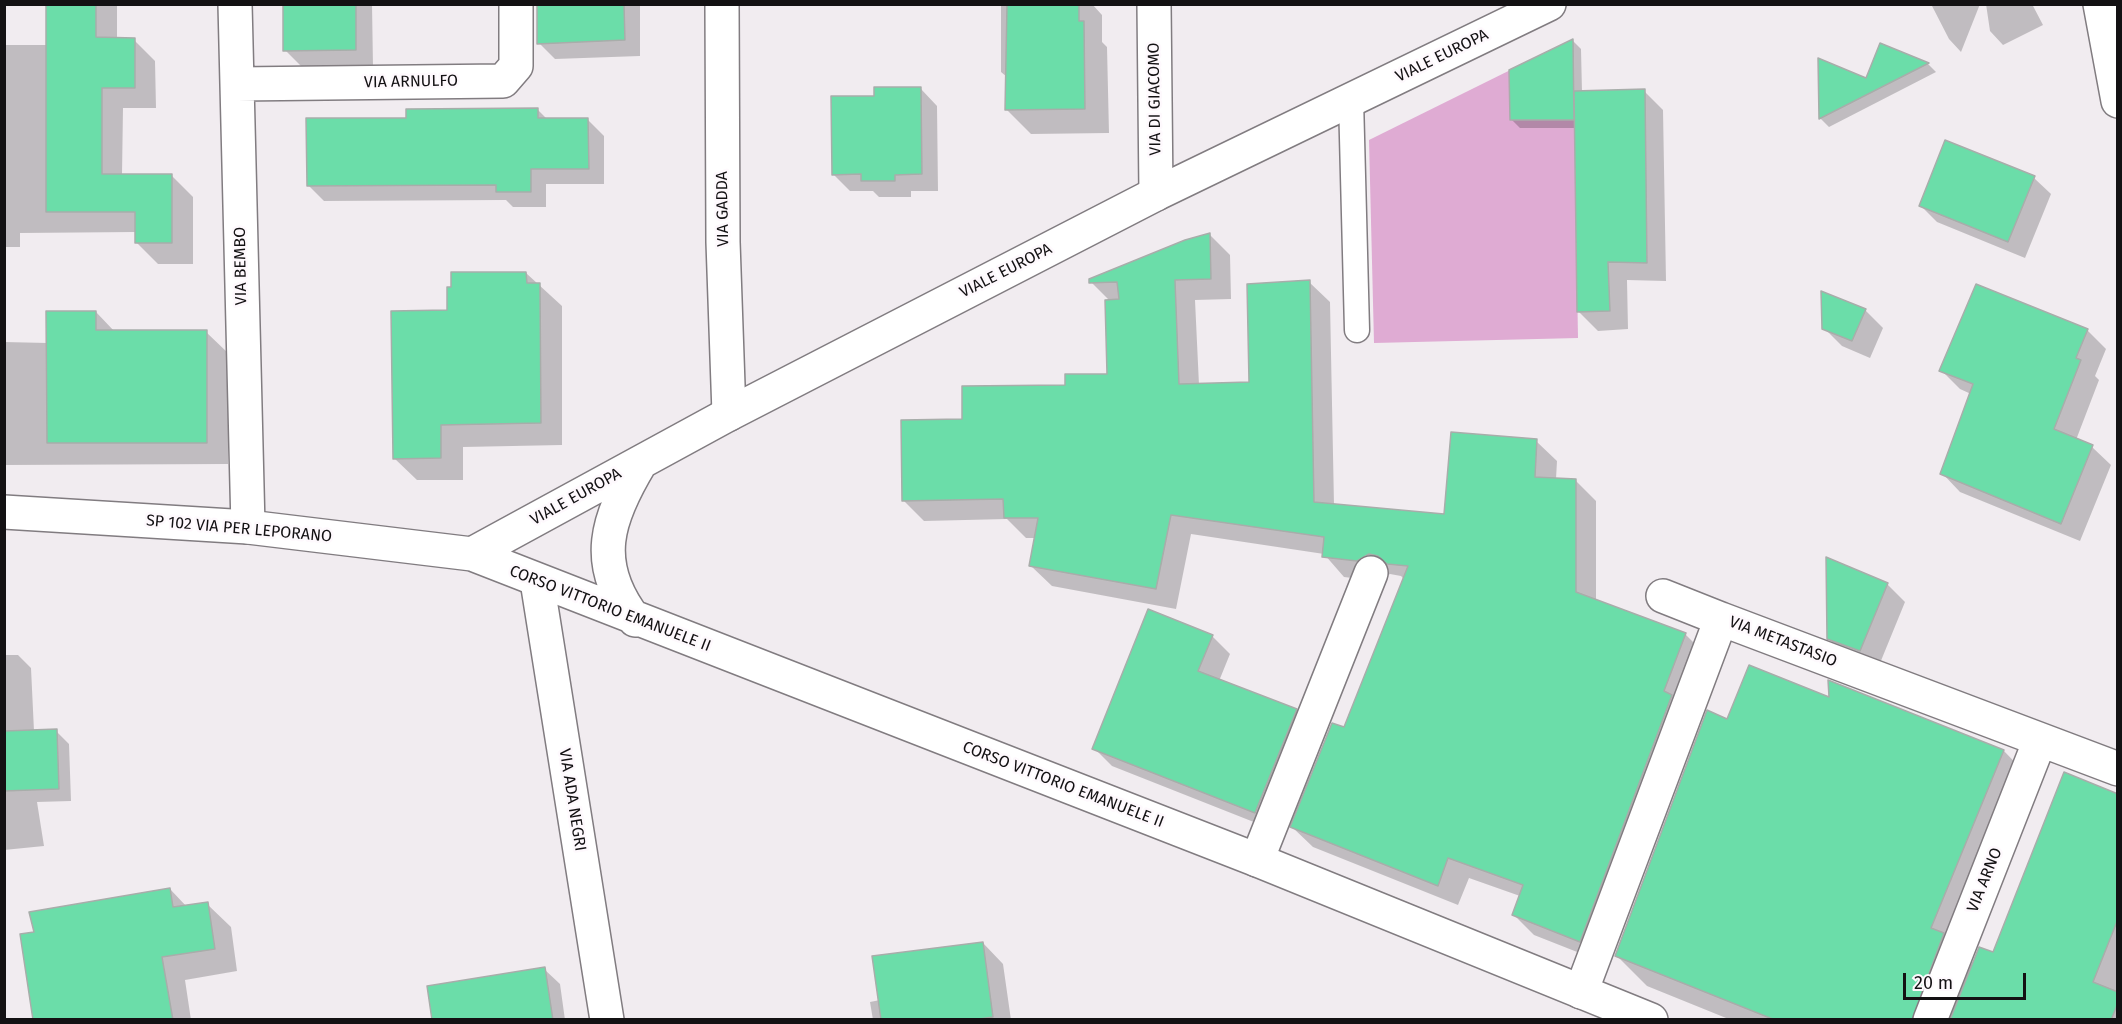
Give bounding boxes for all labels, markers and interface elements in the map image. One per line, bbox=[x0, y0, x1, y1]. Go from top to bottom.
street label: VIALE EUROPA bbox=[1392, 25, 1492, 87]
street label: VIA DI GIACOMO bbox=[1144, 42, 1166, 156]
street label: VIA ARNULFO bbox=[364, 72, 458, 92]
street label: VIA GADDA bbox=[713, 171, 733, 247]
street label: VIA BEMBO bbox=[231, 227, 251, 305]
street label: VIALE EUROPA bbox=[957, 240, 1055, 302]
street label: VIALE EUROPA bbox=[527, 464, 625, 530]
street label: SP 102 VIA PER LEPORANO bbox=[145, 511, 333, 547]
street label: CORSO VITTORIO EMANUELE II bbox=[507, 562, 713, 656]
street label: VIA METASTASIO bbox=[1726, 613, 1840, 671]
street label: CORSO VITTORIO EMANUELE II bbox=[960, 738, 1166, 832]
street label: VIA ADA NEGRI bbox=[554, 747, 590, 853]
street label: VIA ARNO bbox=[1963, 845, 2007, 915]
scale bar bbox=[1906, 961, 2029, 999]
text: 20 m bbox=[1914, 972, 1953, 994]

